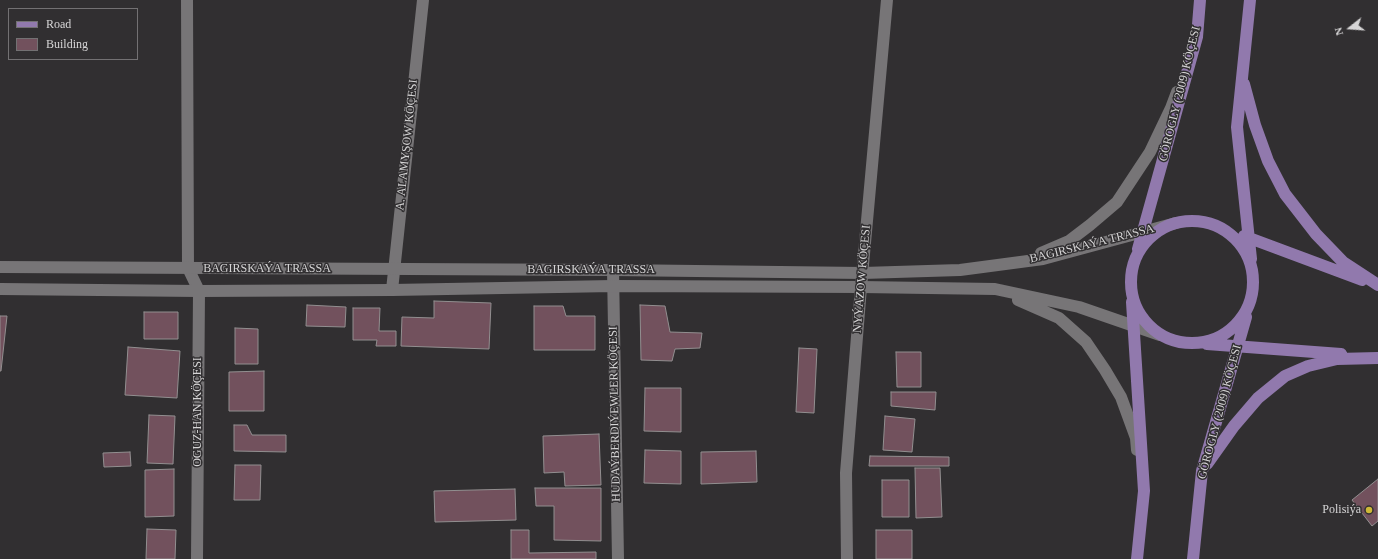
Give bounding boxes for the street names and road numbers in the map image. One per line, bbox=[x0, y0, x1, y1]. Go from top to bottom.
street label: GÖROGLY (2009) KÖÇESI bbox=[1156, 25, 1204, 163]
street label: A. ALAMYŞOW KÖÇESI bbox=[393, 79, 421, 211]
street label: BAGIRSKAÝA TRASSA bbox=[1028, 222, 1156, 266]
street label: NYÝAZOW KÖÇESI bbox=[850, 224, 874, 334]
street label: BAGIRSKAÝA TRASSA bbox=[203, 262, 331, 276]
street label: BAGIRSKAÝA TRASSA bbox=[527, 263, 655, 277]
street label: HUDAÝBERDIÝEWLER KÖÇESI bbox=[606, 326, 624, 502]
street label: GÖROGLY (2009) KÖÇESI bbox=[1195, 343, 1245, 481]
street label: OGUZ-HAN KÖÇESI bbox=[191, 357, 205, 467]

